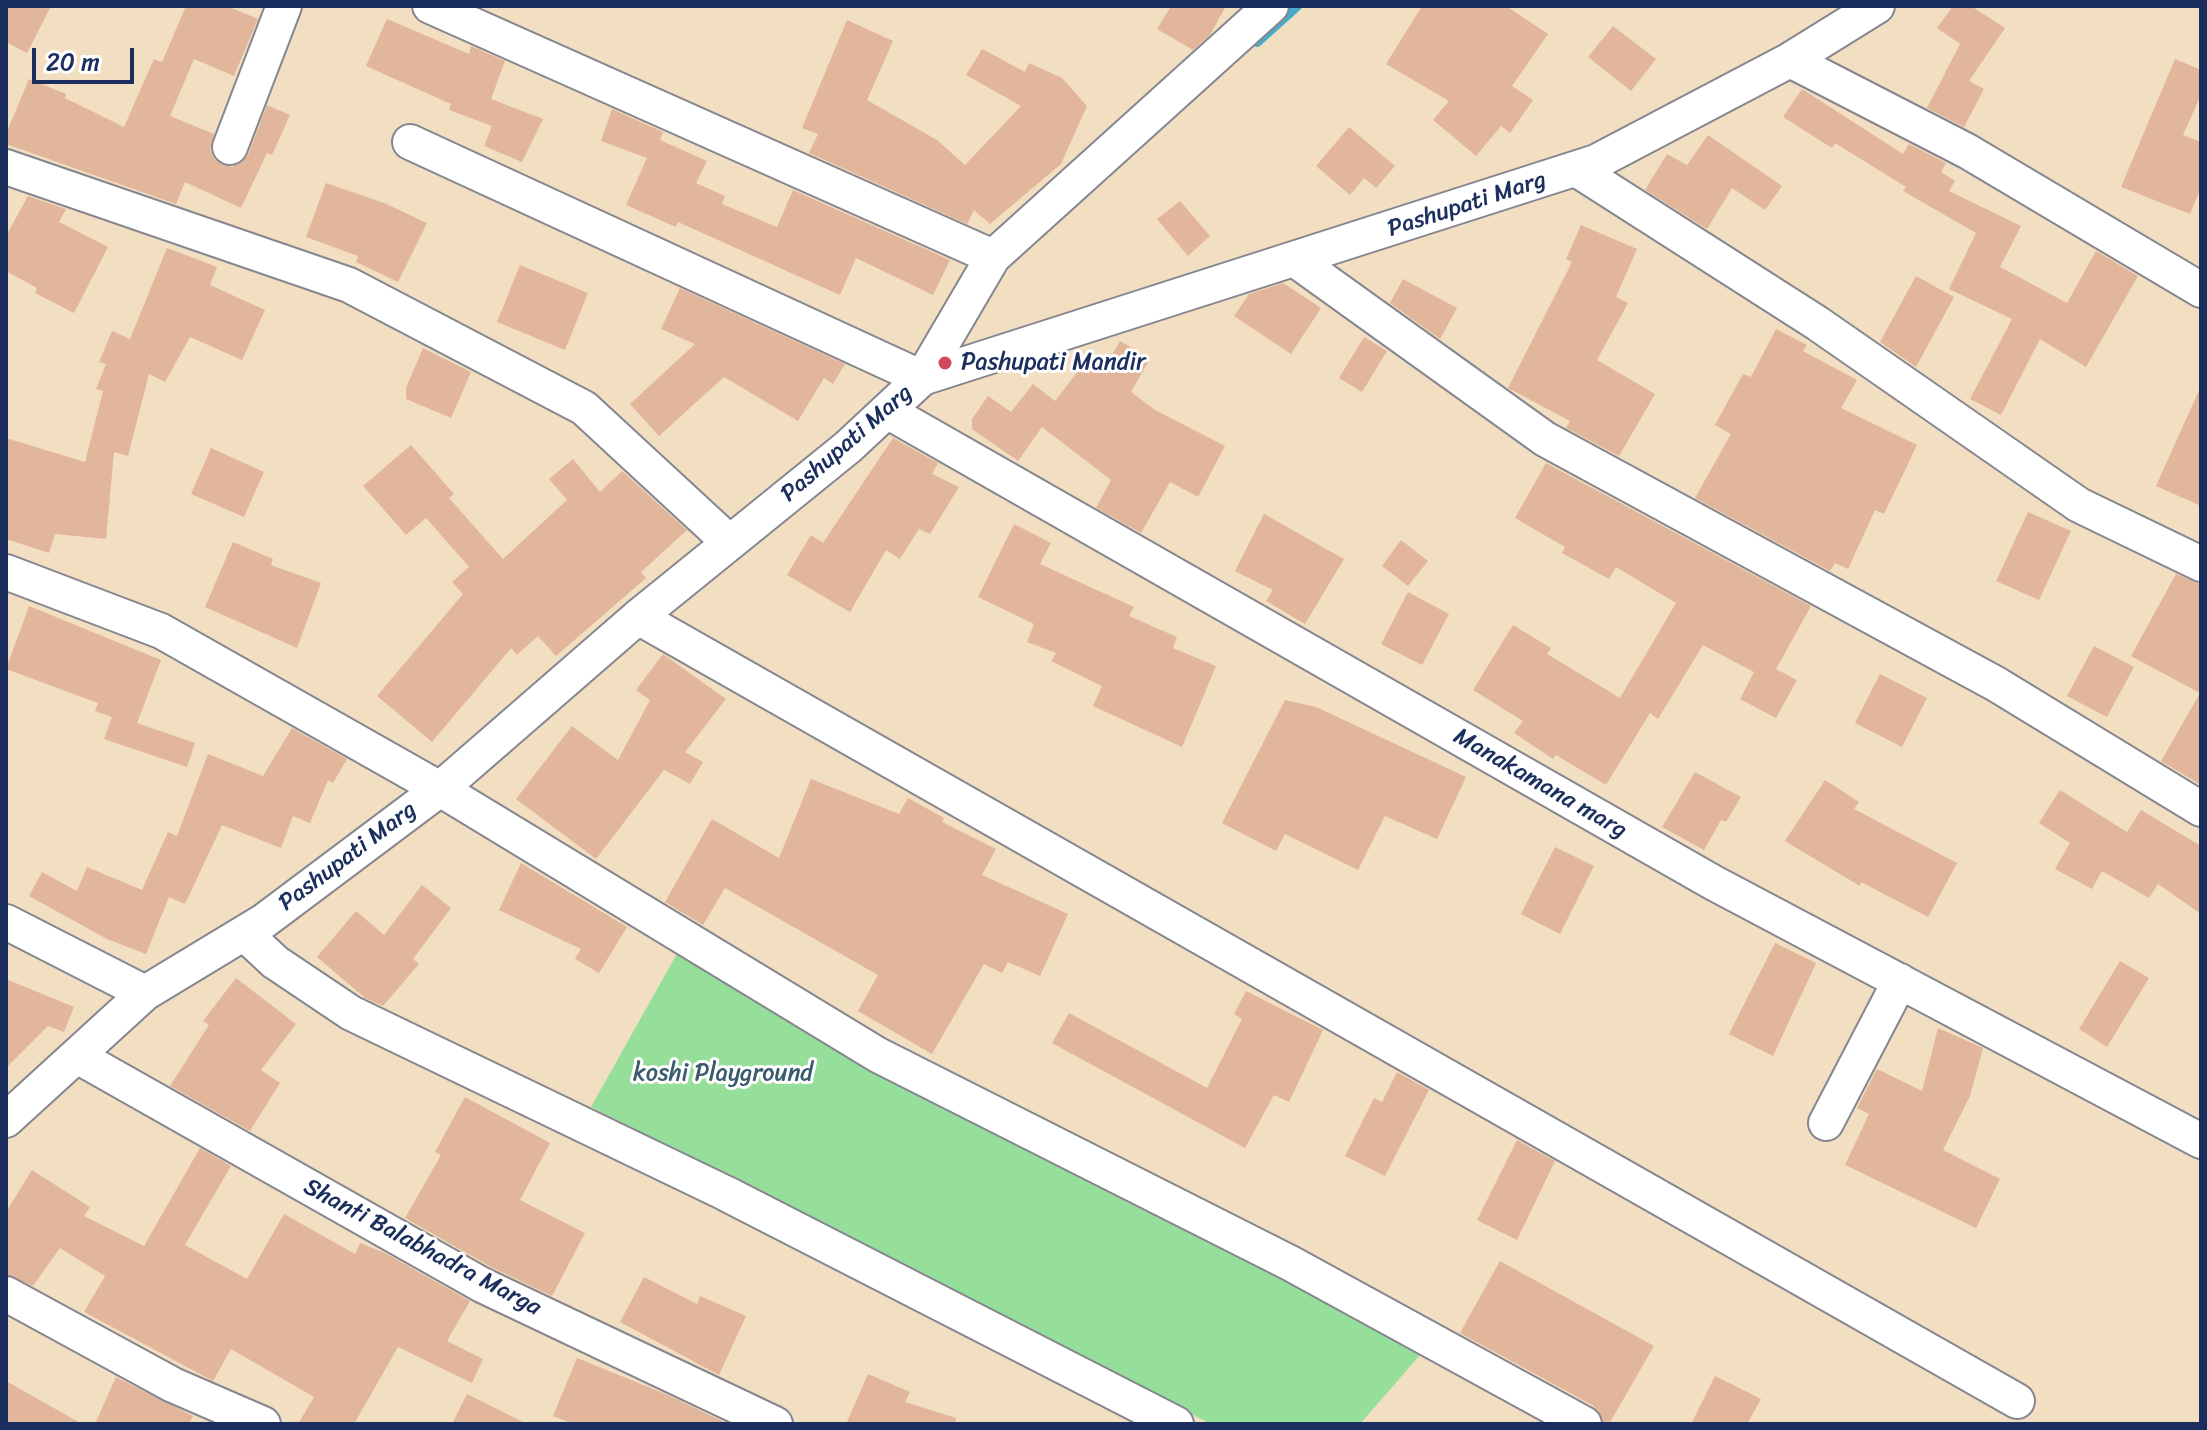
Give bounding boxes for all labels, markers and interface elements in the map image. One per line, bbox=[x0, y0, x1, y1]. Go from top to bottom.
scale bar bbox=[36, 32, 138, 82]
text: 20 m bbox=[46, 41, 100, 83]
street label: Pashupati Marg bbox=[1384, 166, 1550, 244]
place label: Pashupati Mandir bbox=[961, 349, 1146, 377]
marker: Pashupati Mandir bbox=[936, 354, 954, 372]
street label: Pashupati Marg bbox=[775, 379, 919, 509]
street label: Manakamana marg bbox=[1448, 723, 1632, 845]
street label: Pashupati Marg bbox=[274, 796, 422, 918]
park label: koshi Playground bbox=[633, 1060, 813, 1088]
street label: Shanti Balabhadra Marga bbox=[298, 1173, 546, 1323]

